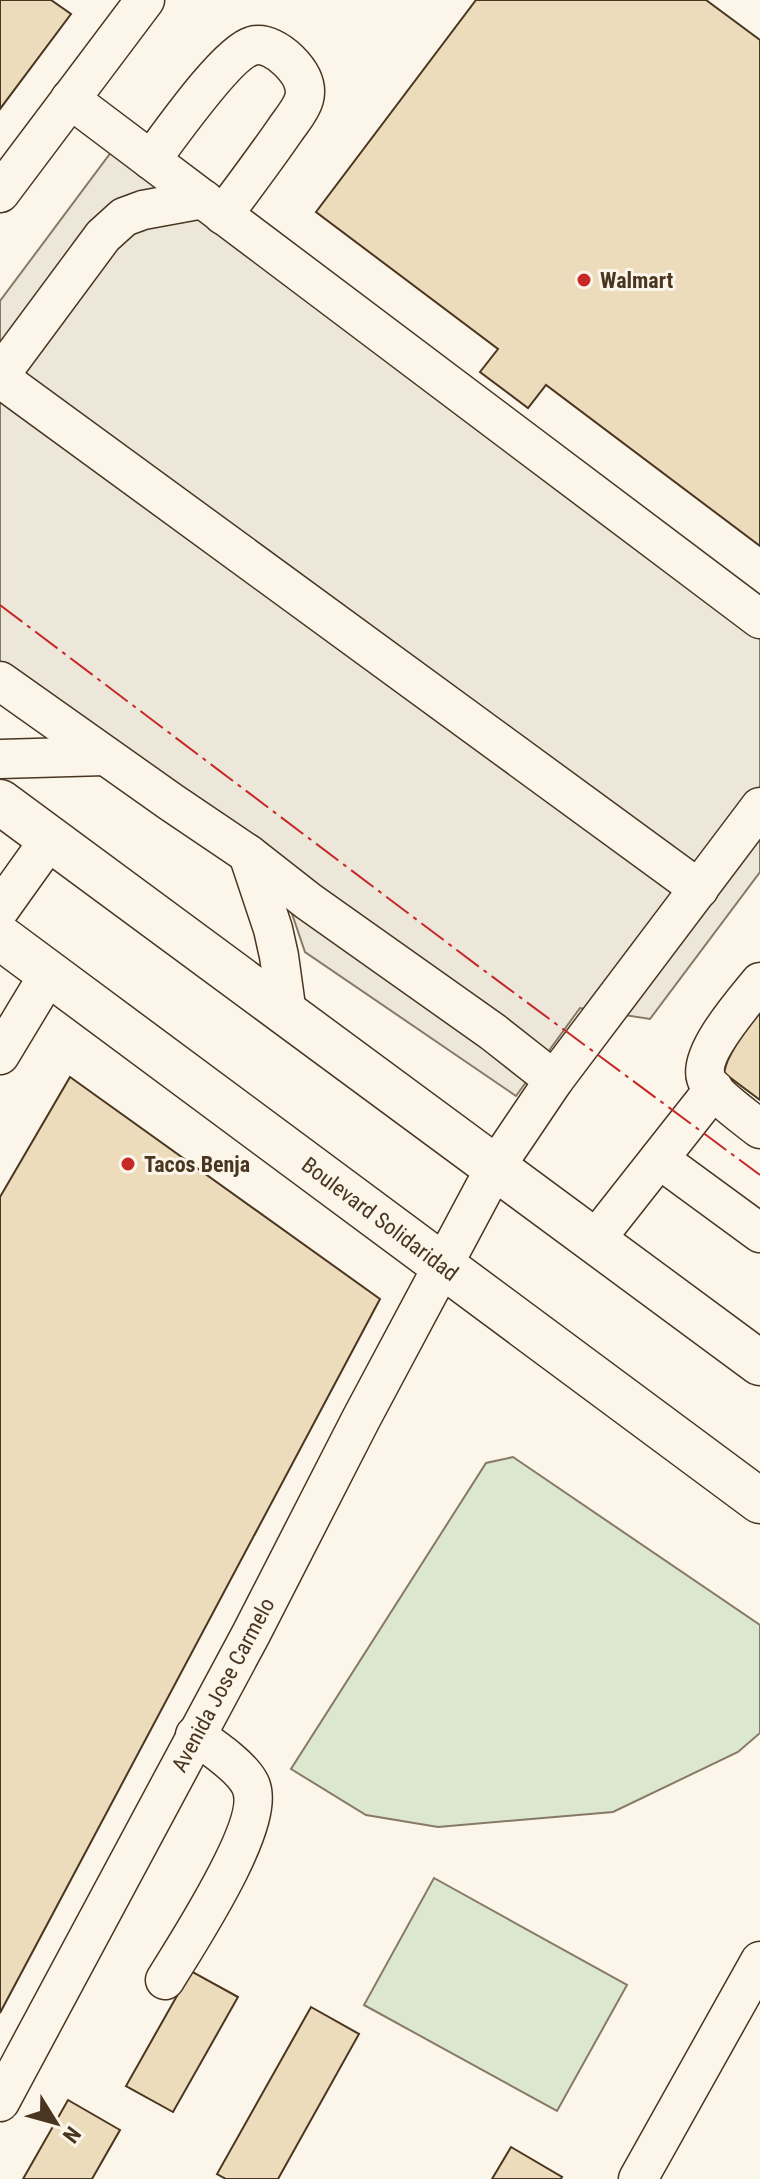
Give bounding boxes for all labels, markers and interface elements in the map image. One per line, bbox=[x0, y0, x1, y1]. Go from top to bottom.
place label: Walmart bbox=[600, 268, 674, 293]
marker: Walmart bbox=[575, 271, 593, 289]
place label: Tacos Benja bbox=[144, 1152, 250, 1177]
street label: Boulevard Solidaridad bbox=[297, 1152, 463, 1286]
marker: Tacos Benja bbox=[119, 1155, 137, 1173]
street label: Avenida Jose Carmelo bbox=[166, 1594, 280, 1776]
north arrow bbox=[16, 2083, 96, 2163]
text: N bbox=[58, 2122, 86, 2148]

